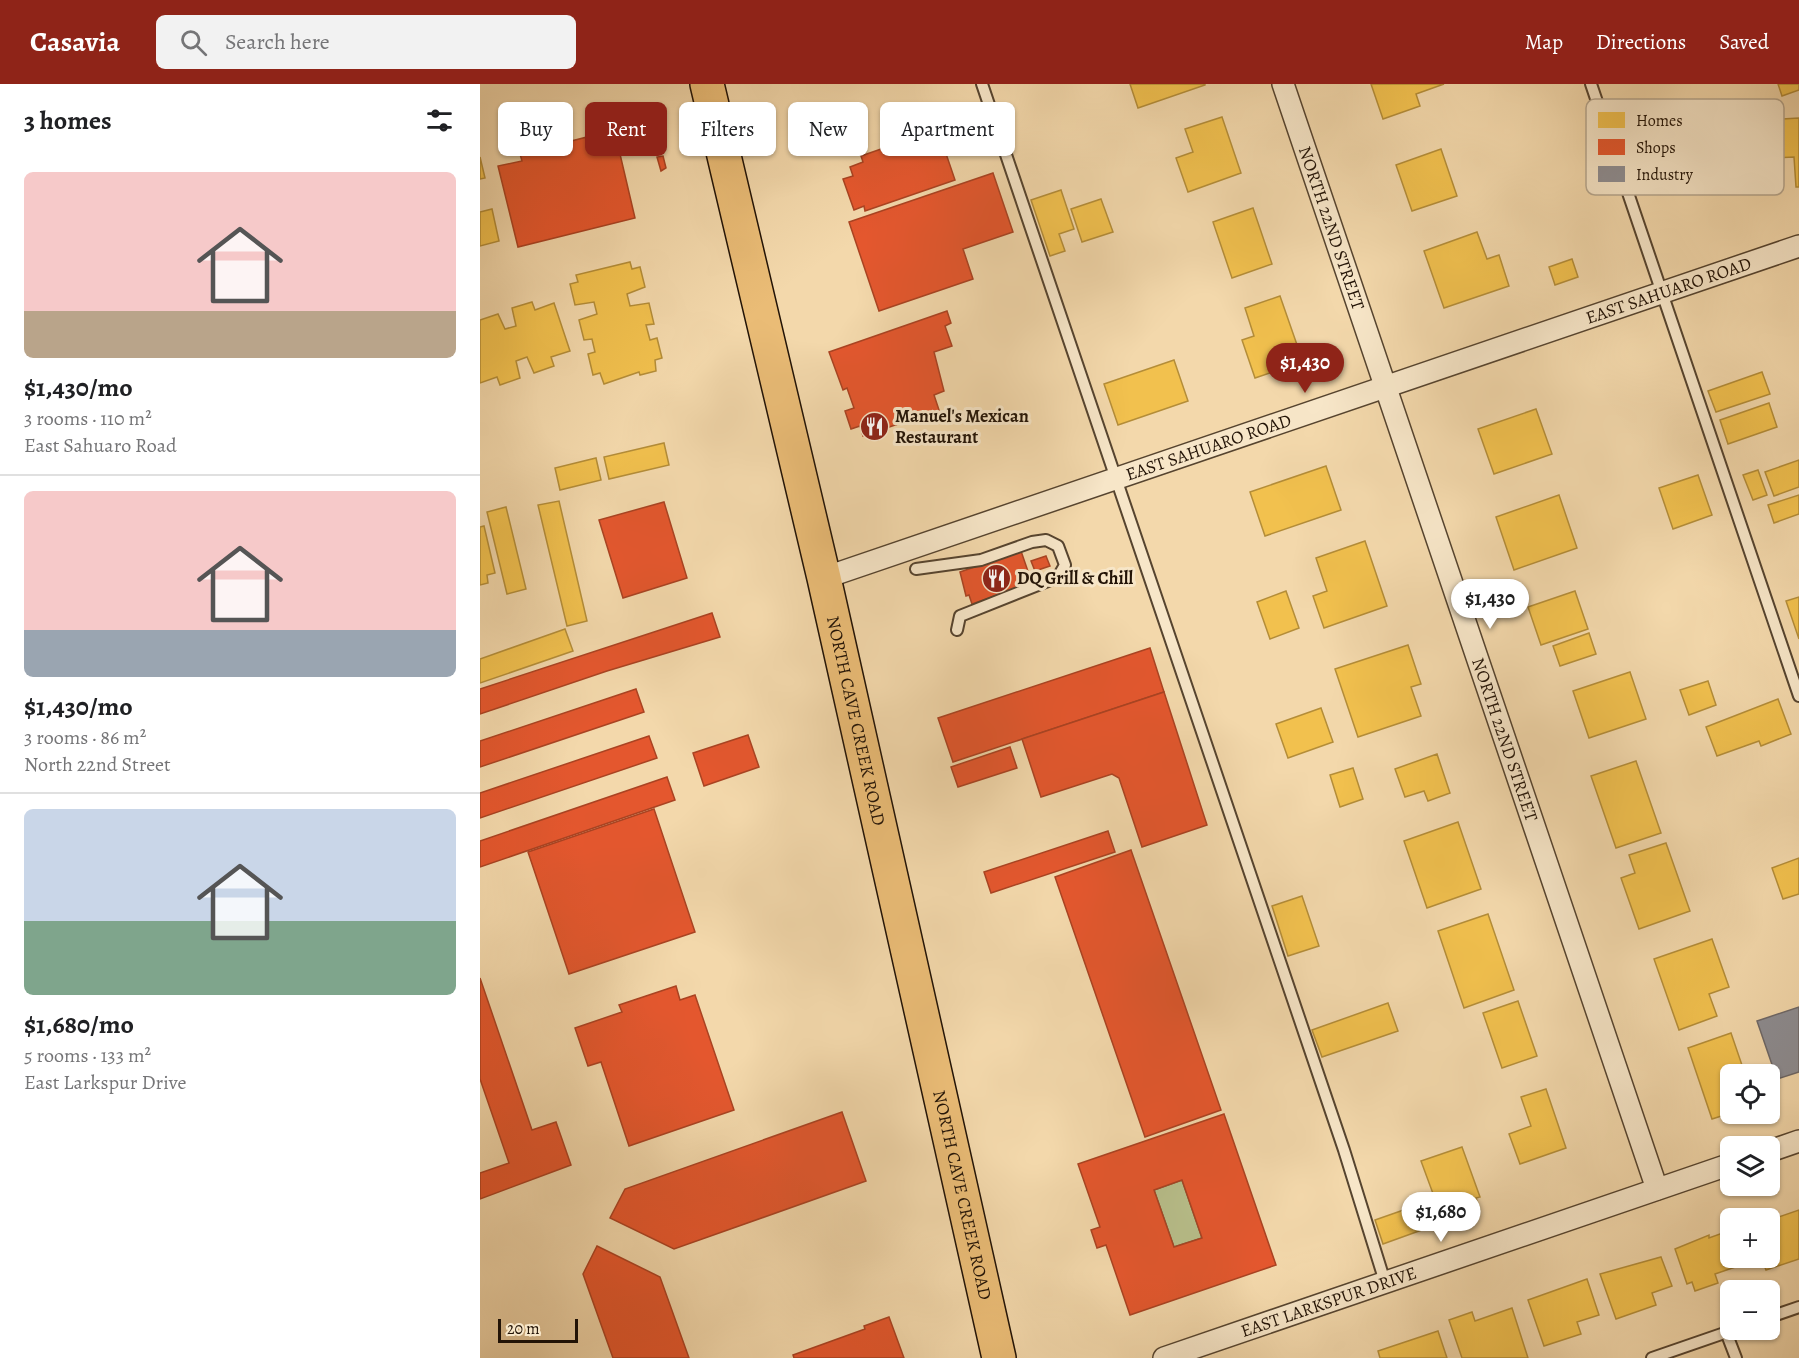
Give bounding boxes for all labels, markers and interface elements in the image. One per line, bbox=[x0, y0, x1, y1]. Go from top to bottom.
search box bbox=[156, 15, 576, 69]
text: Casavia bbox=[30, 23, 120, 61]
icon: search bbox=[177, 26, 210, 59]
text: Search here bbox=[225, 27, 330, 57]
text: Map bbox=[1525, 28, 1563, 56]
text: Directions bbox=[1596, 28, 1686, 56]
text: Saved bbox=[1719, 28, 1769, 56]
legend bbox=[1586, 99, 1784, 195]
chip: Buy bbox=[498, 102, 573, 156]
chip: Rent bbox=[585, 102, 667, 156]
chip: Filters bbox=[679, 102, 776, 156]
chip: New bbox=[788, 102, 868, 156]
chip: Apartment bbox=[880, 102, 1015, 156]
text: 3 homes bbox=[24, 103, 112, 138]
icon: filters bbox=[423, 104, 456, 137]
text: Homes bbox=[1636, 110, 1683, 132]
text: Shops bbox=[1636, 137, 1676, 159]
street label: NORTH 22ND STREET bbox=[1293, 143, 1371, 313]
text: Industry bbox=[1636, 164, 1694, 186]
icon: home bbox=[186, 211, 294, 319]
street label: EAST SAHUARO ROAD bbox=[1582, 251, 1754, 330]
pin: $1,430 bbox=[1256, 343, 1354, 394]
text: $1,430 bbox=[1280, 349, 1330, 376]
text: $1,430/mo bbox=[24, 370, 133, 405]
place label: Manuel's Mexican Restaurant bbox=[895, 404, 1029, 449]
text: 3 rooms · 110 m² bbox=[24, 405, 152, 432]
street label: EAST SAHUARO ROAD bbox=[1122, 408, 1294, 486]
restaurant icon: Manuel's Mexican Restaurant bbox=[858, 410, 890, 442]
text: East Sahuaro Road bbox=[24, 432, 177, 459]
icon: home bbox=[186, 530, 294, 638]
restaurant icon: DQ Grill & Chill bbox=[980, 562, 1012, 594]
place label: DQ Grill & Chill bbox=[1017, 566, 1134, 590]
pin: $1,430 bbox=[1441, 579, 1539, 630]
text: $1,430 bbox=[1465, 585, 1515, 612]
street label: NORTH CAVE CREEK ROAD bbox=[821, 614, 891, 828]
street label: NORTH 22ND STREET bbox=[1466, 655, 1544, 825]
text: $1,430/mo bbox=[24, 689, 133, 724]
text: 3 rooms · 86 m² bbox=[24, 724, 146, 751]
text: North 22nd Street bbox=[24, 751, 171, 778]
icon: home bbox=[186, 848, 294, 956]
text: $1,680/mo bbox=[24, 1007, 134, 1042]
text: 5 rooms · 133 m² bbox=[24, 1042, 151, 1069]
map controls bbox=[1720, 1064, 1780, 1340]
button: locate bbox=[1720, 1064, 1780, 1124]
text: East Larkspur Drive bbox=[24, 1069, 186, 1096]
street label: NORTH CAVE CREEK ROAD bbox=[927, 1088, 998, 1302]
button: layers bbox=[1720, 1136, 1780, 1196]
pin: $1,680 bbox=[1392, 1192, 1490, 1243]
text: $1,680 bbox=[1416, 1198, 1466, 1225]
button: + bbox=[1720, 1208, 1780, 1268]
street label: EAST LARKSPUR DRIVE bbox=[1237, 1260, 1420, 1343]
button: − bbox=[1720, 1280, 1780, 1340]
scale bar bbox=[498, 1316, 578, 1344]
text: 20 m bbox=[507, 1318, 540, 1340]

